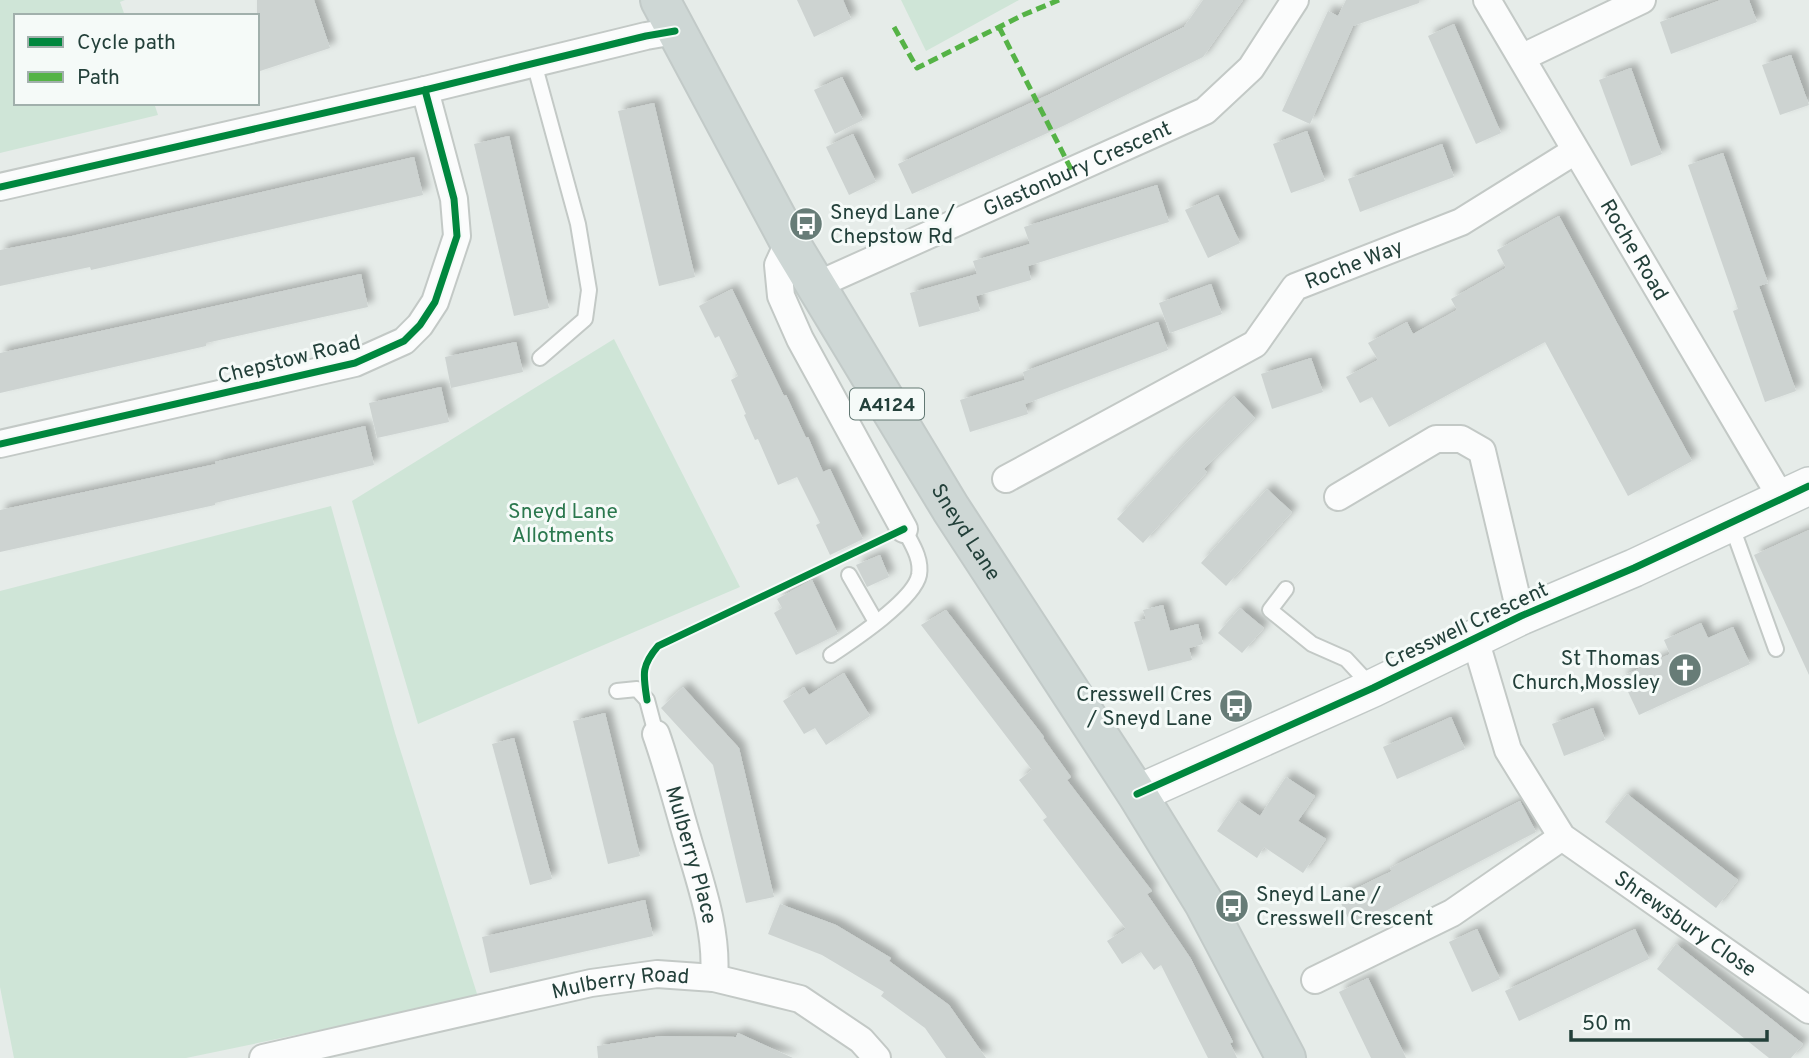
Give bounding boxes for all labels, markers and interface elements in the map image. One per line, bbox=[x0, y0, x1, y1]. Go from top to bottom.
legend bbox=[14, 14, 259, 105]
text: Cycle path bbox=[77, 30, 176, 57]
text: Path bbox=[77, 65, 120, 92]
street label: Glastonbury Crescent bbox=[979, 116, 1176, 224]
street label: Roche Road bbox=[1593, 195, 1674, 306]
place label: Sneyd Lane / Chepstow Rd bbox=[830, 200, 955, 251]
bus stop icon: Sneyd Lane / Chepstow Rd bbox=[787, 205, 825, 243]
street label: Roche Way bbox=[1301, 234, 1407, 297]
street label: Chepstow Road bbox=[215, 330, 364, 391]
road number: A4124 bbox=[850, 388, 924, 420]
street label: Sneyd Lane bbox=[924, 479, 1006, 586]
park label: Sneyd Lane Allotments bbox=[508, 499, 618, 550]
street label: Cresswell Crescent bbox=[1381, 577, 1553, 676]
place label: St Thomas Church,Mossley bbox=[1512, 646, 1660, 697]
church icon: St Thomas Church,Mossley bbox=[1666, 651, 1704, 689]
place label: Cresswell Cres / Sneyd Lane bbox=[1076, 682, 1212, 733]
bus stop icon: Cresswell Cres / Sneyd Lane bbox=[1217, 687, 1255, 725]
street label: Mulberry Place bbox=[658, 783, 722, 927]
street label: Shrewsbury Close bbox=[1608, 865, 1761, 984]
place label: Sneyd Lane / Cresswell Crescent bbox=[1256, 882, 1433, 933]
bus stop icon: Sneyd Lane / Cresswell Crescent bbox=[1213, 887, 1251, 925]
street label: Mulberry Road bbox=[549, 962, 690, 1007]
scale bar bbox=[1571, 998, 1767, 1042]
text: 50 m bbox=[1582, 1011, 1631, 1038]

